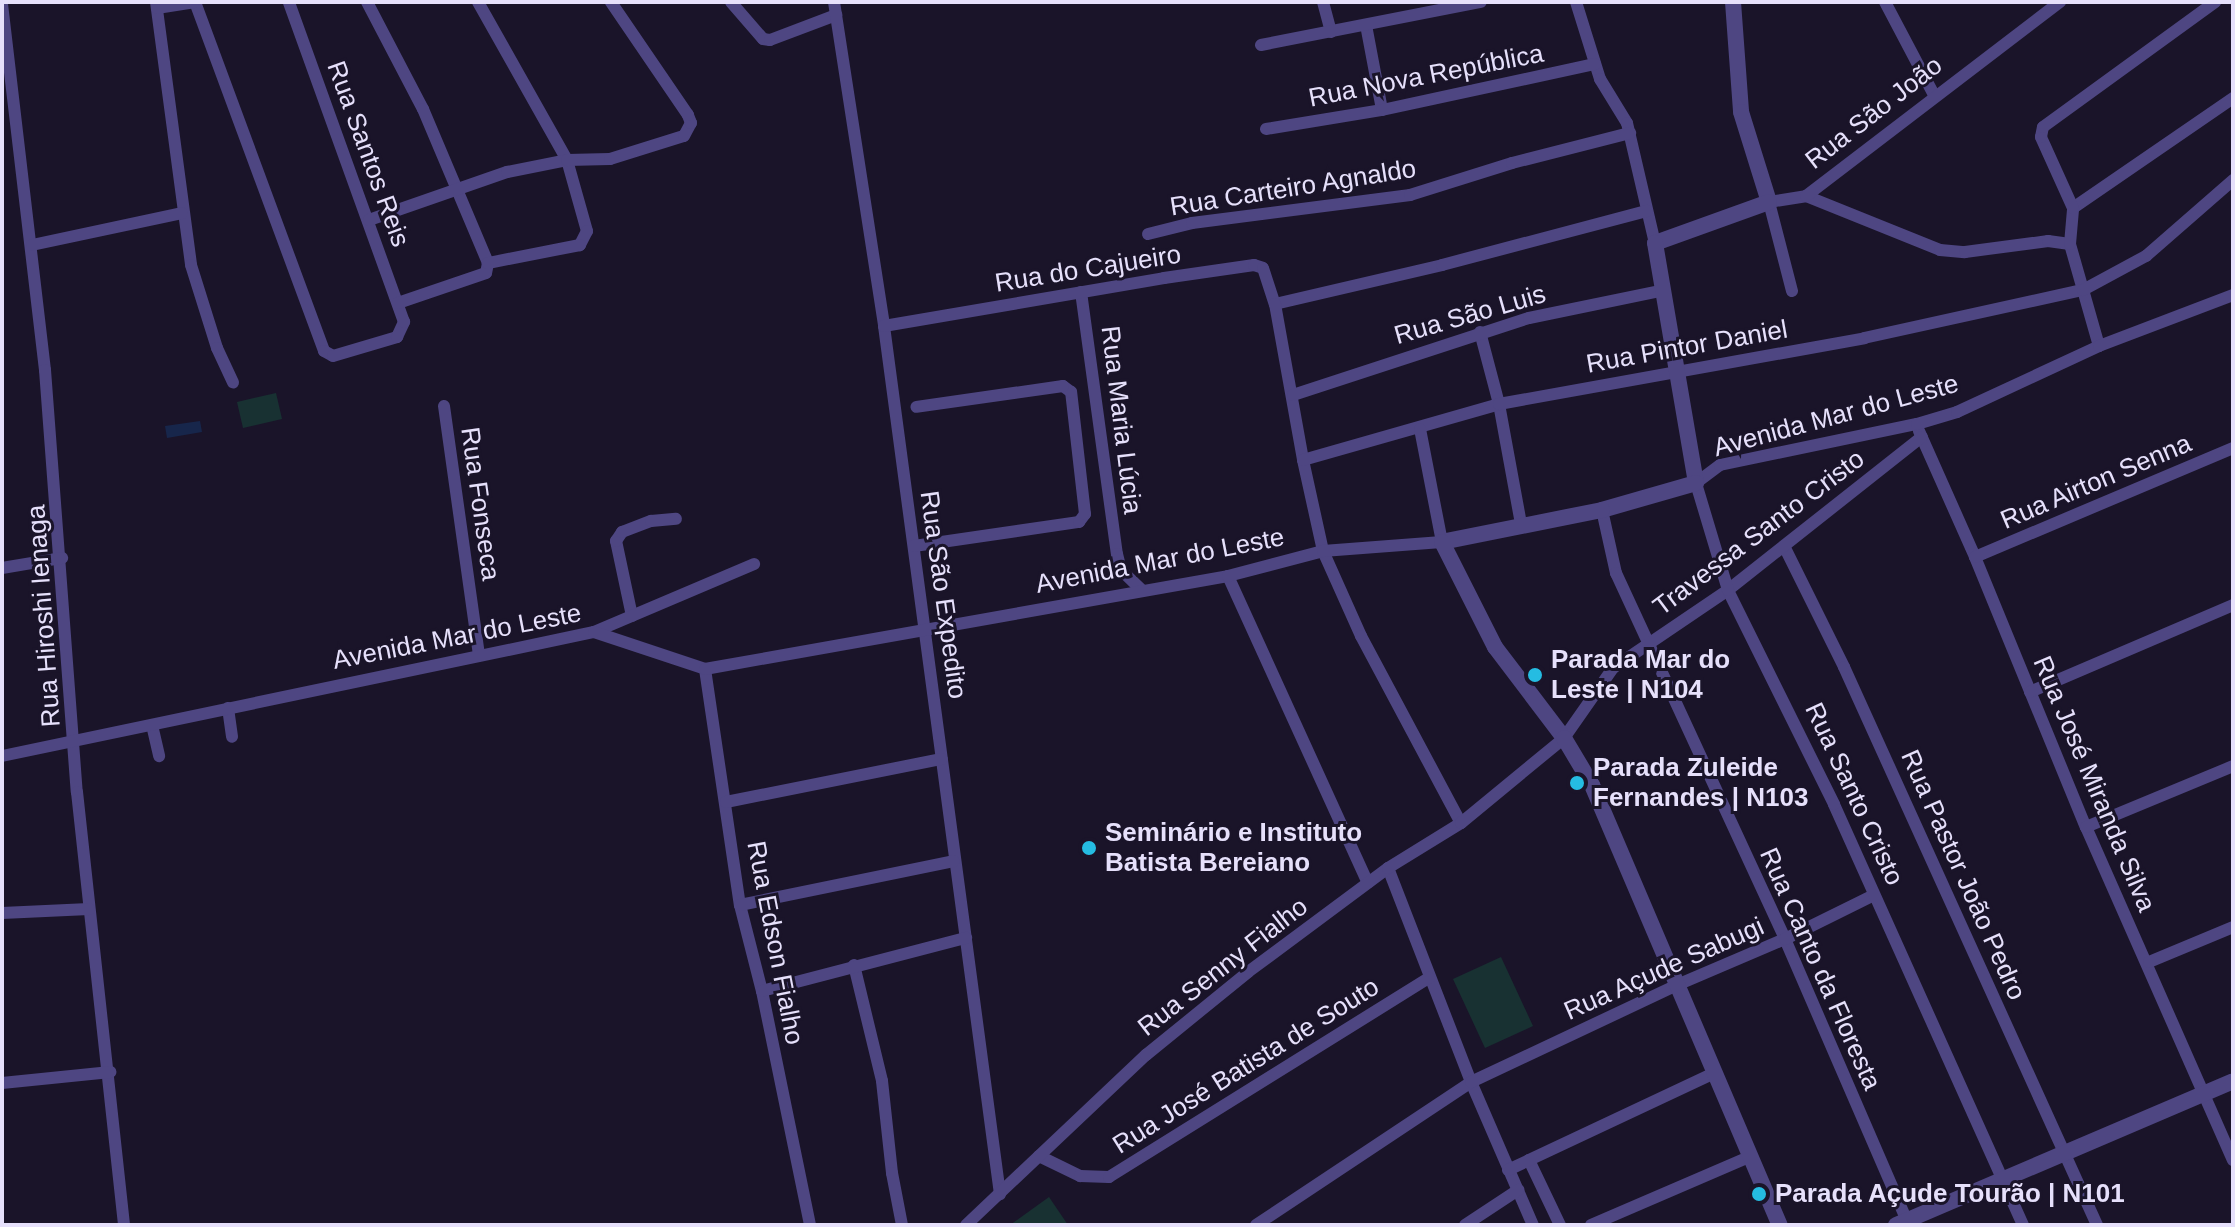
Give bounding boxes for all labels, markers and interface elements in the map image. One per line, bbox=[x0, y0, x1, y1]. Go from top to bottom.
street label: Rua Nova República bbox=[1306, 38, 1546, 114]
street label: Rua São João bbox=[1799, 50, 1949, 176]
street label: Rua Santos Reis bbox=[320, 57, 416, 251]
street label: Rua Carteiro Agnaldo bbox=[1167, 153, 1419, 223]
street label: Rua do Cajueiro bbox=[993, 239, 1183, 299]
street label: Rua São Luis bbox=[1391, 278, 1549, 352]
street label: Rua Pintor Daniel bbox=[1584, 314, 1790, 380]
street label: Rua Maria Lúcia bbox=[1094, 324, 1148, 516]
street label: Avenida Mar do Leste bbox=[1710, 368, 1962, 464]
street label: Rua Fonseca bbox=[454, 425, 506, 583]
street label: Rua Airton Senna bbox=[1995, 428, 2197, 536]
street label: Travessa Santo Cristo bbox=[1647, 443, 1871, 623]
street label: Rua São Expedito bbox=[913, 489, 973, 701]
street label: Rua Hiroshi Ienaga bbox=[21, 504, 67, 728]
street label: Avenida Mar do Leste bbox=[1033, 522, 1287, 600]
street label: Avenida Mar do Leste bbox=[330, 598, 584, 676]
place label: Parada Mar do Leste | N104 bbox=[1551, 644, 1730, 706]
street label: Rua José Miranda Silva bbox=[2026, 652, 2162, 916]
marker: Parada Mar do Leste | N104 bbox=[1526, 666, 1544, 684]
street label: Rua Santo Cristo bbox=[1798, 698, 1910, 890]
street label: Rua Pastor João Pedro bbox=[1894, 745, 2032, 1005]
place label: Parada Zuleide Fernandes | N103 bbox=[1593, 752, 1808, 814]
marker: Parada Zuleide Fernandes | N103 bbox=[1568, 774, 1586, 792]
place label: Seminário e Instituto Batista Bereiano bbox=[1105, 817, 1362, 878]
street label: Rua Edson Fialho bbox=[740, 839, 810, 1047]
marker: Seminário e Instituto Batista Bereiano bbox=[1080, 839, 1098, 857]
street label: Rua Canto da Floresta bbox=[1753, 843, 1887, 1095]
street label: Rua Senny Fialho bbox=[1132, 891, 1314, 1043]
street label: Rua Açude Sabugi bbox=[1559, 911, 1769, 1027]
street label: Rua José Batista de Souto bbox=[1107, 971, 1385, 1161]
place label: Parada Açude Tourão | N101 bbox=[1775, 1178, 2126, 1210]
marker: Parada Açude Tourão | N101 bbox=[1750, 1185, 1768, 1203]

